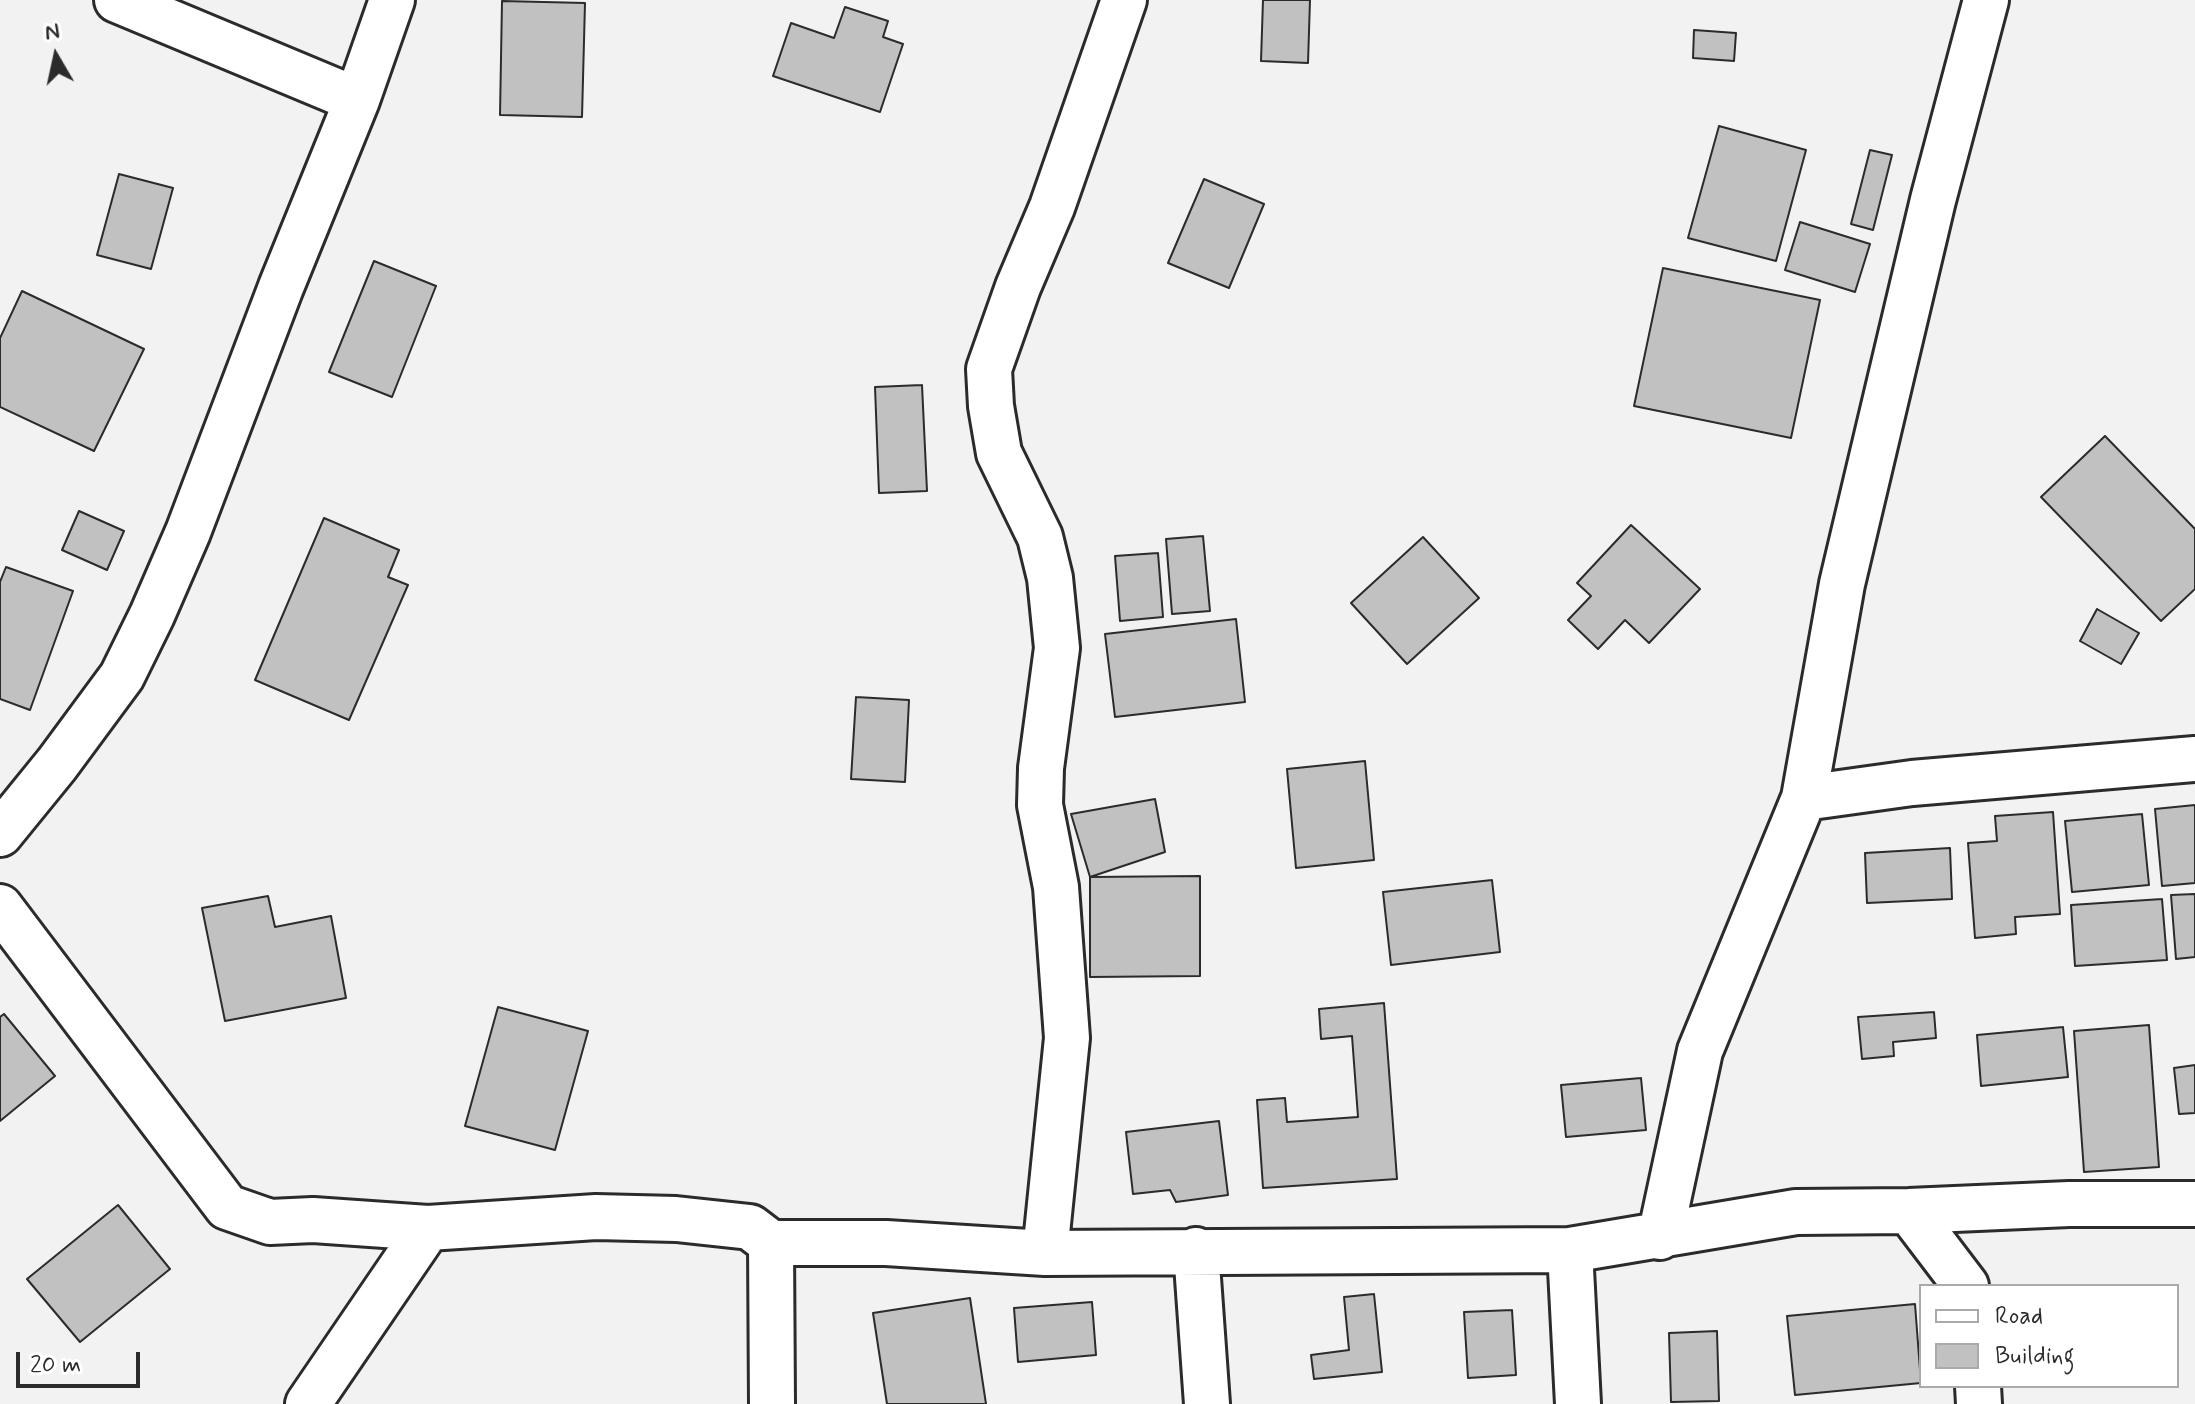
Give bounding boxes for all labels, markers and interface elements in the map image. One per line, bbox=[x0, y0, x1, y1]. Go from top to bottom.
north arrow bbox=[16, 16, 96, 96]
text: N bbox=[43, 17, 62, 47]
legend bbox=[1919, 1284, 2179, 1388]
text: Road bbox=[1995, 1301, 2043, 1332]
scale bar bbox=[20, 1336, 144, 1386]
text: Building bbox=[1995, 1341, 2075, 1372]
text: 20 m bbox=[30, 1350, 81, 1381]

